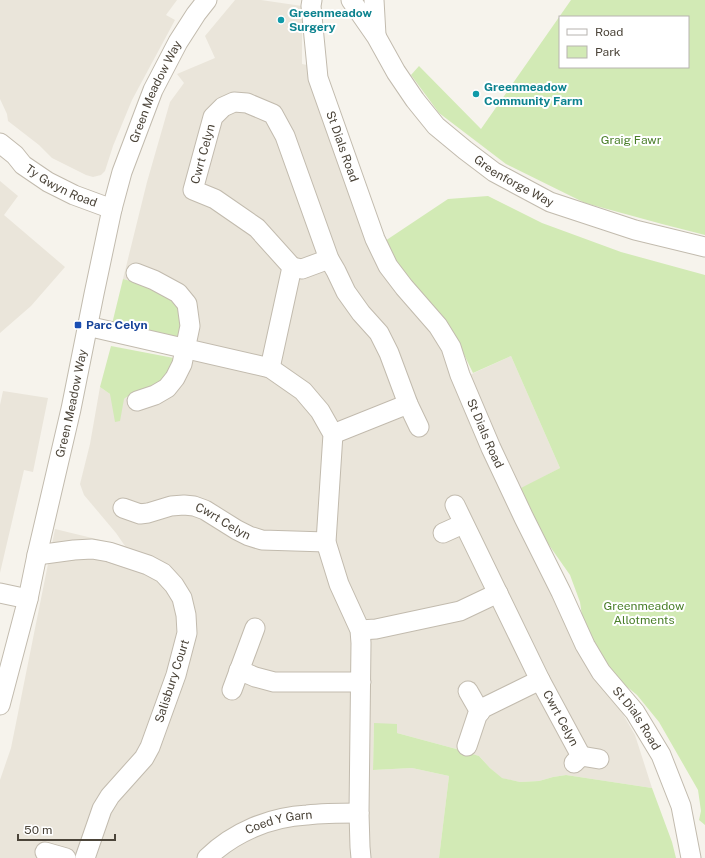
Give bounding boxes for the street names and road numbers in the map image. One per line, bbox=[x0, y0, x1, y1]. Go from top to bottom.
street label: Green Meadow Way bbox=[127, 38, 185, 145]
street label: St Dials Road bbox=[323, 109, 361, 184]
street label: Cwrt Celyn bbox=[188, 122, 218, 185]
street label: Greenforge Way bbox=[471, 152, 556, 210]
street label: Ty Gwyn Road bbox=[23, 162, 99, 210]
street label: Green Meadow Way bbox=[53, 347, 90, 459]
street label: St Dials Road bbox=[464, 397, 506, 470]
street label: Cwrt Celyn bbox=[193, 500, 253, 543]
street label: Salisbury Court bbox=[152, 637, 192, 724]
street label: St Dials Road bbox=[610, 684, 663, 753]
street label: Cwrt Celyn bbox=[540, 688, 581, 749]
street label: Coed Y Garn bbox=[243, 807, 313, 837]

